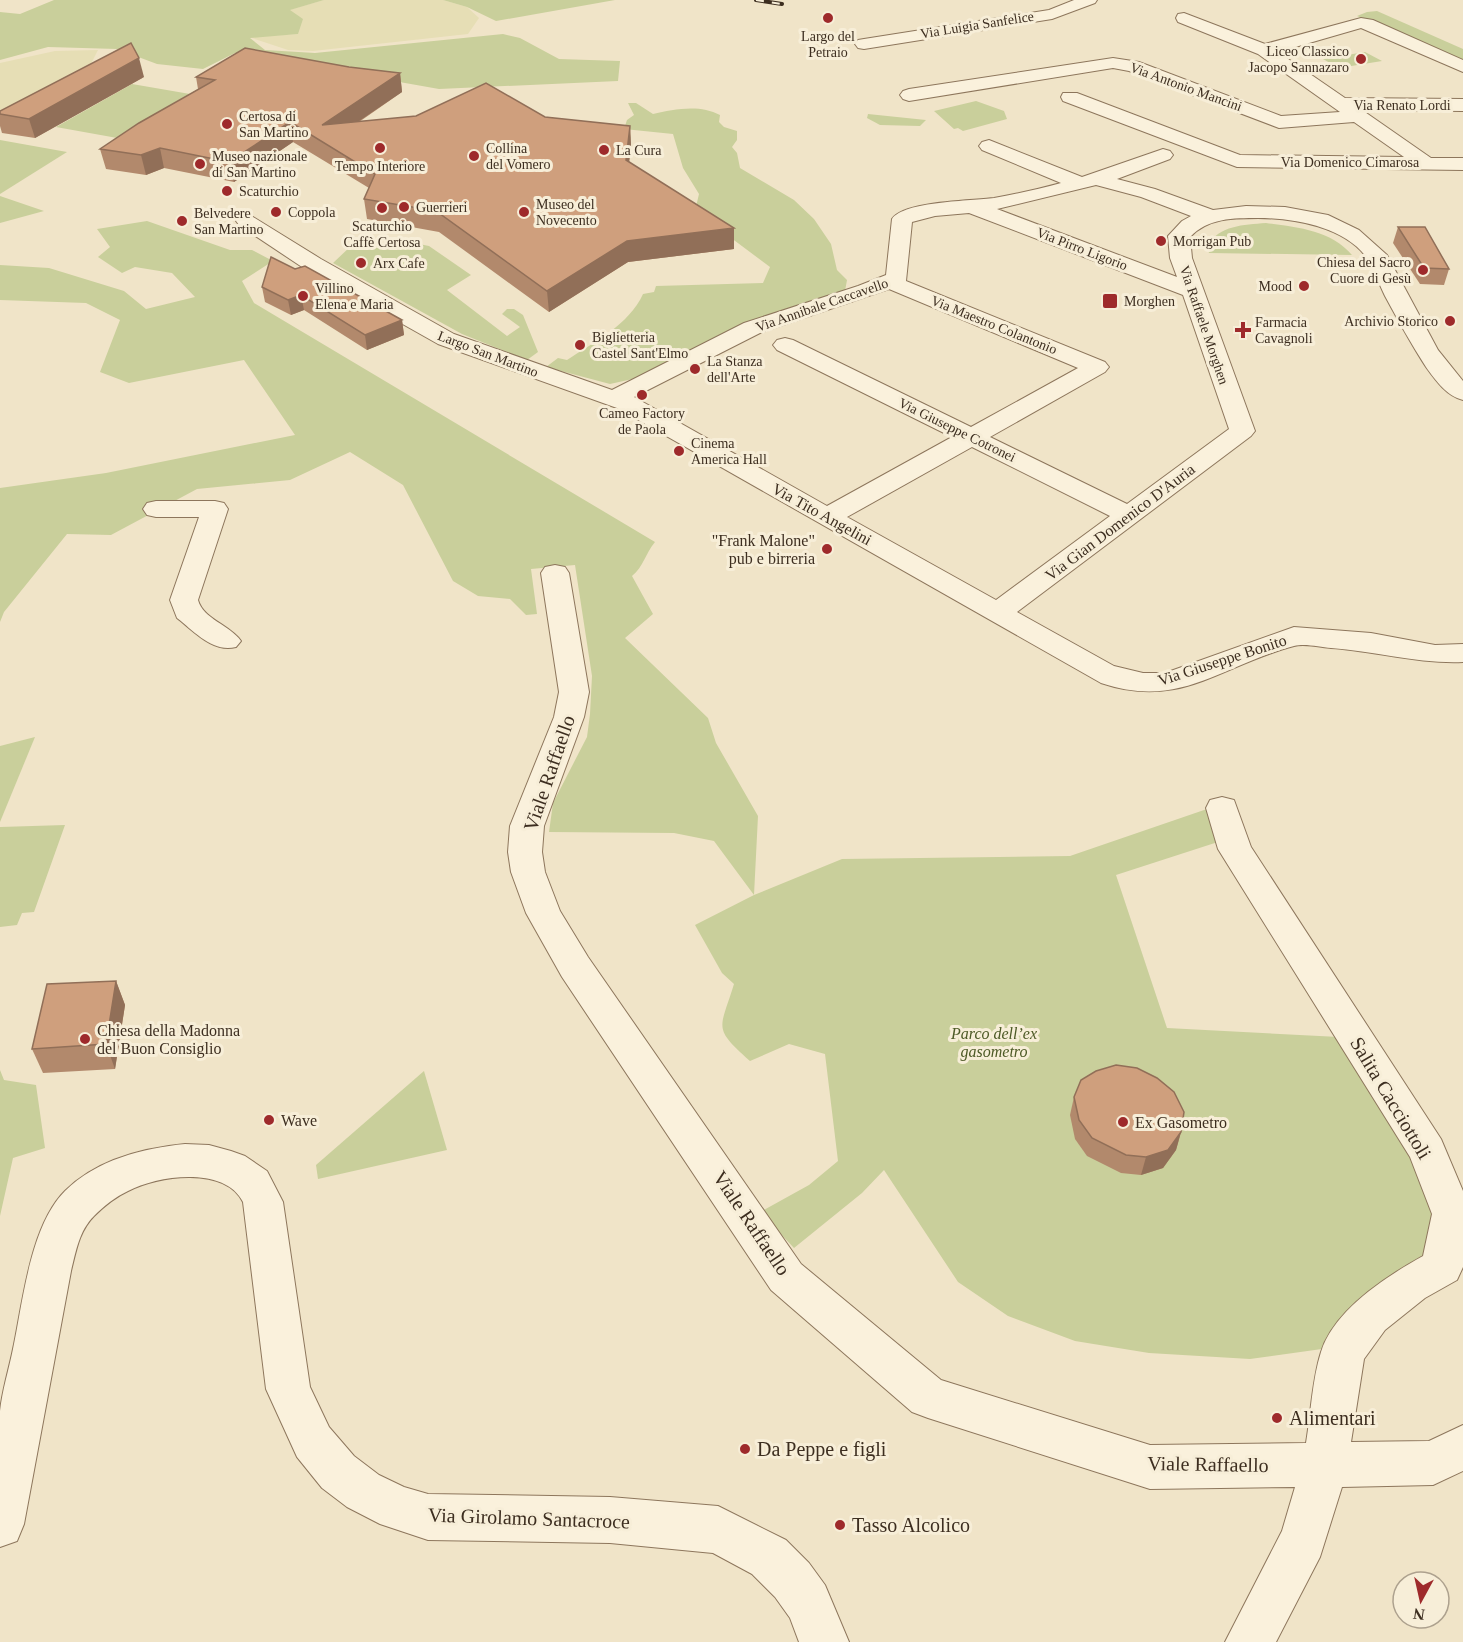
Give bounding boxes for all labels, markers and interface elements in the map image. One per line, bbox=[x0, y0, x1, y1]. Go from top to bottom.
street label: Via Luigia Sanfelice bbox=[919, 9, 1035, 41]
marker: Largo del Petraio bbox=[821, 11, 835, 25]
place label: Largo del Petraio bbox=[801, 29, 855, 60]
place label: Liceo Classico Jacopo Sannazaro bbox=[1248, 44, 1349, 75]
marker: Liceo Classico Jacopo Sannazaro bbox=[1354, 52, 1368, 66]
street label: Via Antonio Mancini bbox=[1128, 60, 1244, 114]
street label: Via Renato Lordi bbox=[1353, 98, 1451, 113]
place label: Certosa di San Martino bbox=[239, 109, 309, 140]
marker: Certosa di San Martino bbox=[220, 117, 234, 131]
marker: Tempo Interiore bbox=[373, 141, 387, 155]
place label: Collina del Vomero bbox=[486, 141, 550, 172]
marker: La Cura bbox=[597, 143, 611, 157]
place label: La Cura bbox=[616, 143, 662, 158]
place label: Museo nazionale di San Martino bbox=[212, 149, 307, 180]
marker: Collina del Vomero bbox=[467, 149, 481, 163]
street label: Via Domenico Cimarosa bbox=[1281, 155, 1420, 170]
marker: Museo nazionale di San Martino bbox=[193, 157, 207, 171]
place label: Tempo Interiore bbox=[335, 159, 425, 174]
marker: Scaturchio bbox=[220, 184, 234, 198]
place label: Scaturchio bbox=[239, 184, 299, 199]
place label: Museo del Novecento bbox=[536, 197, 597, 228]
marker: Guerrieri bbox=[397, 200, 411, 214]
place label: Guerrieri bbox=[416, 200, 467, 215]
marker: Scaturchio Caffè Certosa bbox=[375, 201, 389, 215]
marker: Coppola bbox=[269, 205, 283, 219]
place label: Coppola bbox=[288, 205, 336, 220]
marker: Museo del Novecento bbox=[517, 205, 531, 219]
place label: Belvedere San Martino bbox=[194, 206, 264, 237]
marker: Belvedere San Martino bbox=[175, 214, 189, 228]
place label: Scaturchio Caffè Certosa bbox=[343, 219, 421, 250]
street label: Via Pirro Ligorio bbox=[1034, 225, 1130, 273]
marker: Morrigan Pub bbox=[1154, 234, 1168, 248]
place label: Morrigan Pub bbox=[1173, 234, 1251, 249]
place label: Chiesa del Sacro Cuore di Gesù bbox=[1317, 255, 1411, 286]
marker: Arx Cafe bbox=[354, 256, 368, 270]
place label: Arx Cafe bbox=[373, 256, 425, 271]
marker: Chiesa del Sacro Cuore di Gesù bbox=[1416, 263, 1430, 277]
street label: Via Raffaele Morghen bbox=[1177, 264, 1231, 386]
street label: Via Annibale Caccavello bbox=[754, 275, 890, 335]
place label: Mood bbox=[1259, 279, 1292, 294]
marker: Mood bbox=[1297, 279, 1311, 293]
place label: Villino Elena e Maria bbox=[315, 281, 394, 312]
marker: Villino Elena e Maria bbox=[296, 289, 310, 303]
marker: Morghen bbox=[1101, 292, 1119, 310]
street label: Via Maestro Colantonio bbox=[929, 293, 1059, 357]
place label: Morghen bbox=[1124, 294, 1175, 309]
place label: Archivio Storico bbox=[1344, 314, 1438, 329]
marker: Archivio Storico bbox=[1443, 314, 1457, 328]
place label: Farmacia Cavagnoli bbox=[1255, 315, 1313, 346]
marker: Farmacia Cavagnoli bbox=[1236, 323, 1250, 337]
street label: Largo San Martino bbox=[436, 328, 540, 380]
place label: Biglietteria Castel Sant'Elmo bbox=[592, 330, 688, 361]
marker: Biglietteria Castel Sant'Elmo bbox=[573, 338, 587, 352]
place label: La Stanza dell'Arte bbox=[707, 354, 763, 385]
marker: La Stanza dell'Arte bbox=[688, 362, 702, 376]
marker: Cameo Factory de Paola bbox=[635, 388, 649, 402]
street label: Via Giuseppe Cotronei bbox=[896, 395, 1018, 465]
place label: Cameo Factory de Paola bbox=[599, 406, 685, 437]
place label: Cinema America Hall bbox=[691, 436, 767, 467]
marker: Cinema America Hall bbox=[672, 444, 686, 458]
street label: Via Gian Domenico D'Auria bbox=[1042, 460, 1198, 584]
street label: Via Tito Angelini bbox=[769, 480, 875, 549]
place label: "Frank Malone" pub e birreria bbox=[712, 532, 815, 568]
marker: "Frank Malone" pub e birreria bbox=[820, 542, 834, 556]
street label: Via Giuseppe Bonito bbox=[1156, 631, 1289, 690]
street label: Viale Raffaello bbox=[519, 712, 579, 834]
place label: Chiesa della Madonna del Buon Consiglio bbox=[97, 1022, 240, 1058]
park label: Parco dell’ex gasometro bbox=[950, 1025, 1037, 1061]
marker: Chiesa della Madonna del Buon Consiglio bbox=[78, 1032, 92, 1046]
street label: Salita Cacciottoli bbox=[1346, 1033, 1436, 1163]
place label: Wave bbox=[281, 1112, 317, 1129]
marker: Wave bbox=[262, 1113, 276, 1127]
place label: Ex Gasometro bbox=[1135, 1114, 1227, 1131]
marker: Ex Gasometro bbox=[1116, 1115, 1130, 1129]
street label: Viale Raffaello bbox=[709, 1167, 795, 1279]
place label: Alimentari bbox=[1289, 1407, 1376, 1429]
marker: Alimentari bbox=[1270, 1411, 1284, 1425]
place label: Da Peppe e figli bbox=[757, 1438, 887, 1461]
marker: Da Peppe e figli bbox=[738, 1442, 752, 1456]
street label: Viale Raffaello bbox=[1147, 1452, 1269, 1476]
street label: Via Girolamo Santacroce bbox=[428, 1503, 630, 1533]
place label: Tasso Alcolico bbox=[852, 1514, 970, 1536]
marker: Tasso Alcolico bbox=[833, 1518, 847, 1532]
north arrow bbox=[1391, 1570, 1451, 1630]
text: N bbox=[1412, 1605, 1426, 1624]

